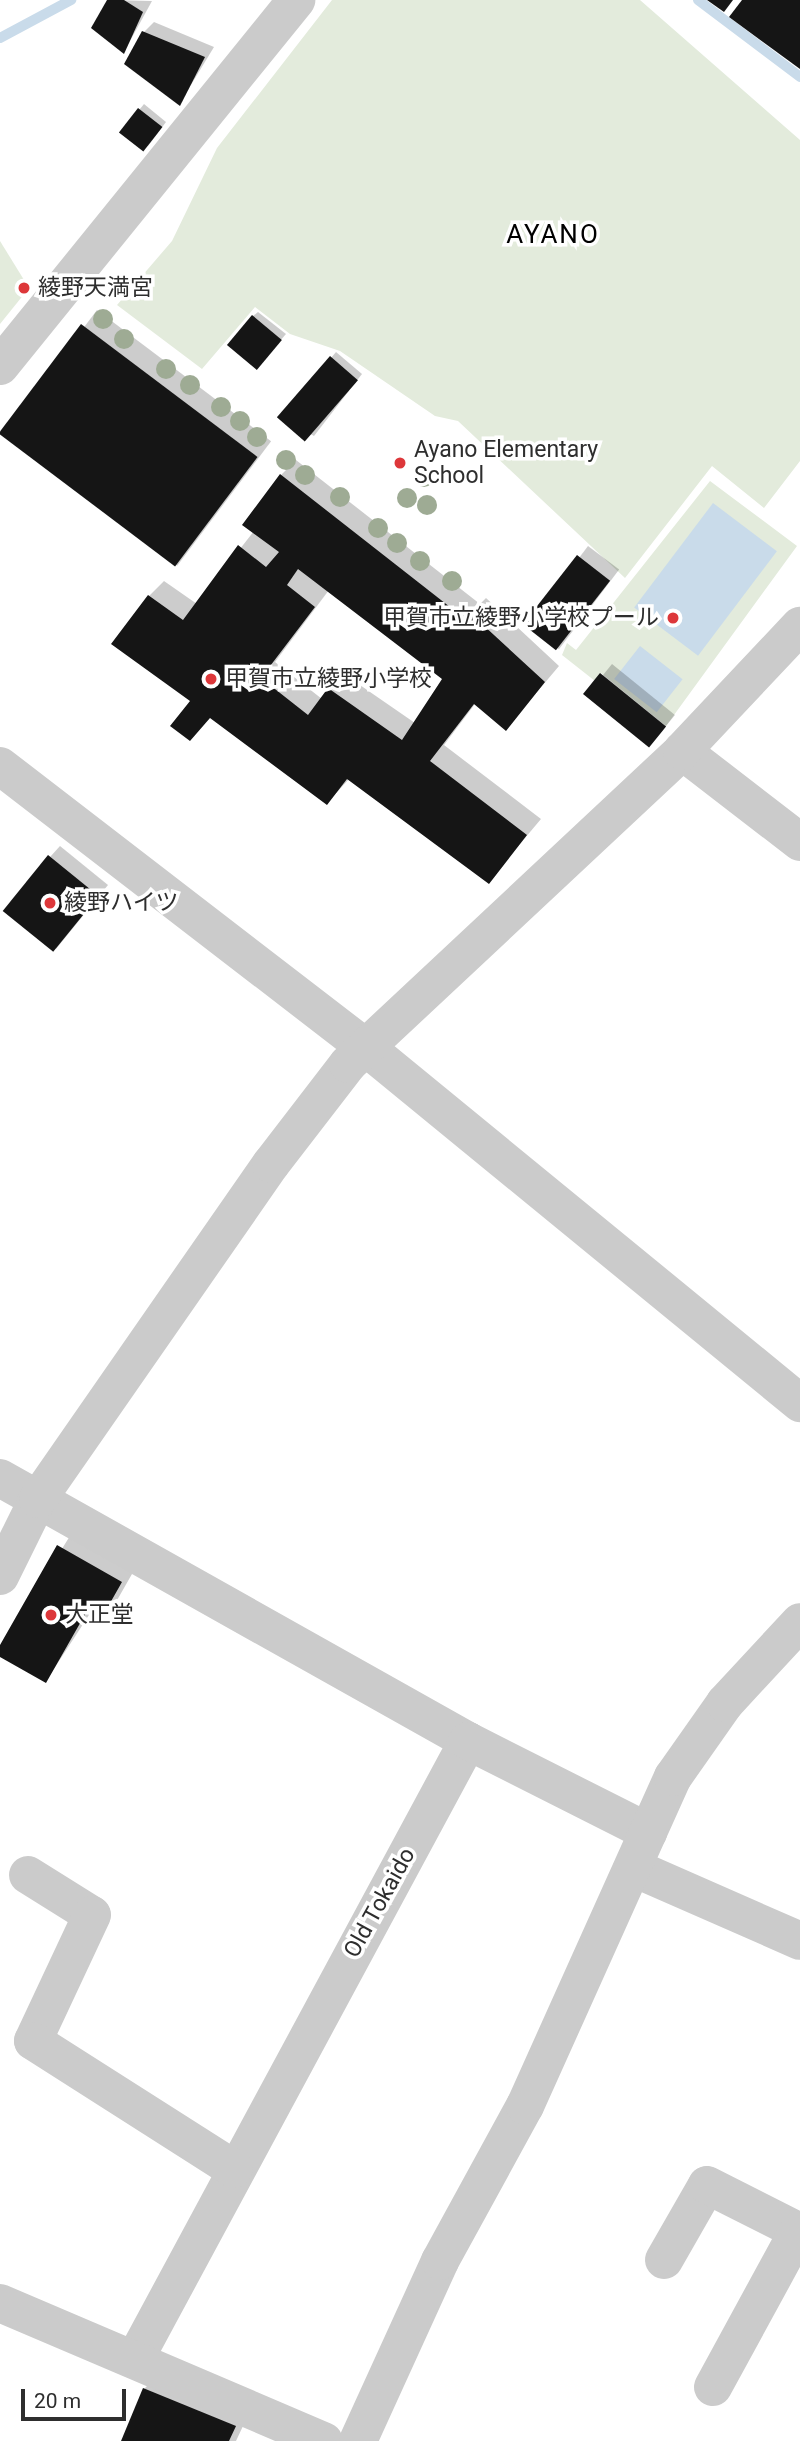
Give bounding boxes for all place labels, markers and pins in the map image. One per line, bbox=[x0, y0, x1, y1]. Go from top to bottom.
place label: 綾野天満宮 bbox=[38, 274, 153, 302]
marker: 綾野天満宮 bbox=[16, 280, 32, 296]
place label: Ayano Elementary School bbox=[414, 436, 598, 490]
marker: Ayano Elementary School bbox=[392, 455, 408, 471]
place label: 甲賀市立綾野小学校プール bbox=[383, 604, 659, 632]
marker: 甲賀市立綾野小学校プール bbox=[665, 610, 681, 626]
place label: 甲賀市立綾野小学校 bbox=[225, 665, 432, 693]
marker: 甲賀市立綾野小学校 bbox=[203, 671, 219, 687]
place label: 綾野ハイツ bbox=[64, 889, 179, 917]
marker: 綾野ハイツ bbox=[42, 895, 58, 911]
place label: 大正堂 bbox=[65, 1601, 134, 1629]
marker: 大正堂 bbox=[43, 1607, 59, 1623]

